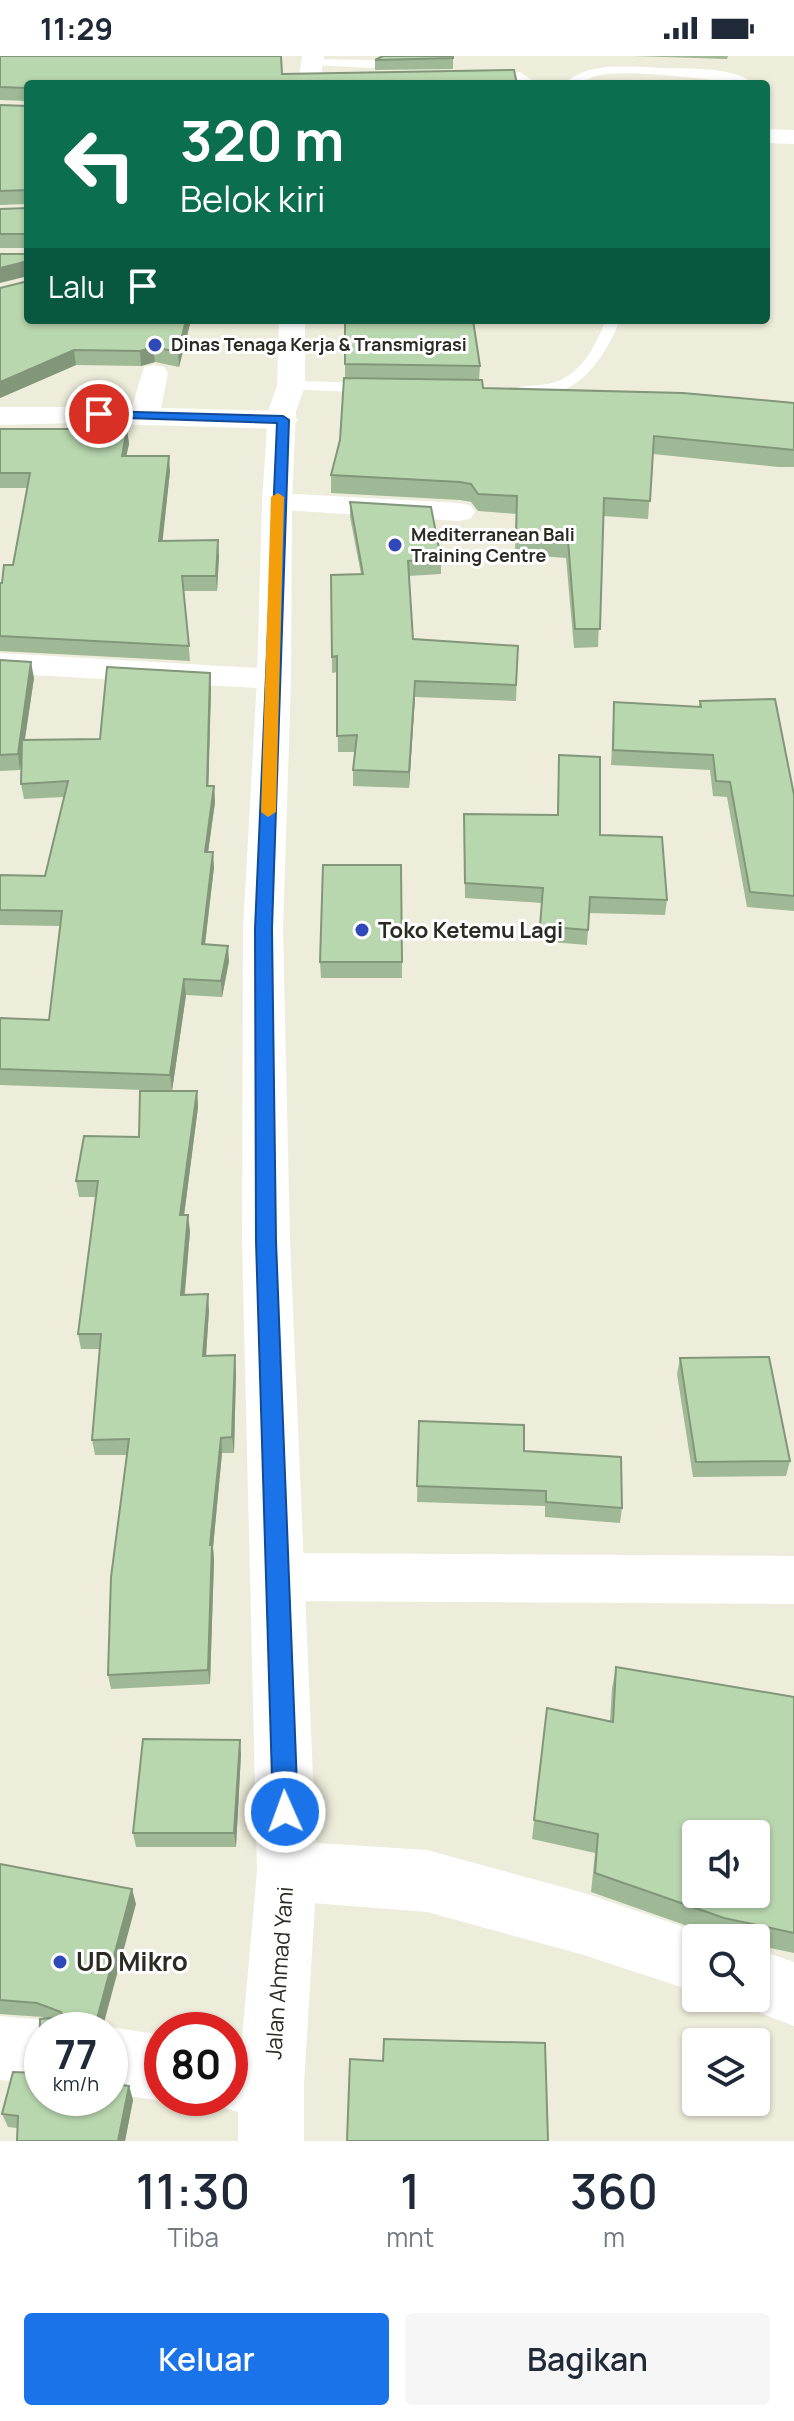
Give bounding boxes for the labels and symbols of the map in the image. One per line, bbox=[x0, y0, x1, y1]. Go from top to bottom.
place label: Dinas Tenaga Kerja & Transmigrasi bbox=[171, 332, 467, 356]
marker: Dinas Tenaga Kerja & Transmigrasi bbox=[146, 336, 164, 354]
pin bbox=[65, 380, 133, 448]
place label: Mediterranean Bali Training Centre bbox=[411, 522, 575, 567]
marker: Mediterranean Bali Training Centre bbox=[386, 536, 404, 554]
place label: Toko Ketemu Lagi bbox=[378, 915, 563, 945]
marker: Toko Ketemu Lagi bbox=[353, 921, 371, 939]
position arrow bbox=[243, 1770, 327, 1854]
street label: Jalan Ahmad Yani bbox=[258, 1885, 300, 2061]
place label: UD Mikro bbox=[76, 1943, 188, 1979]
marker: UD Mikro bbox=[51, 1953, 69, 1971]
speed limit sign: 80 bbox=[144, 2012, 248, 2116]

